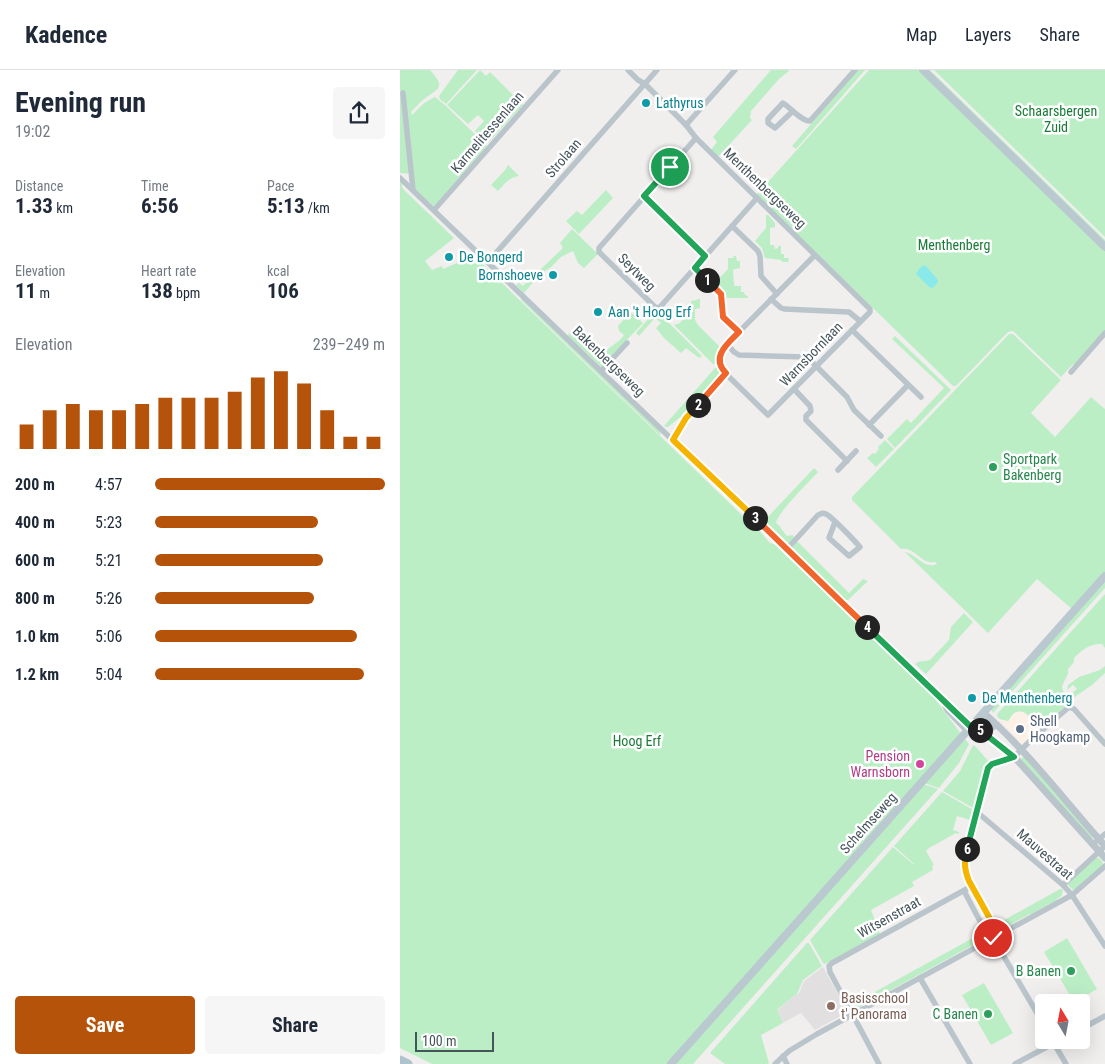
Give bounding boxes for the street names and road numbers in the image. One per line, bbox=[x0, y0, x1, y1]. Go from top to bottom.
street label: Karmelitessenlaan bbox=[447, 88, 527, 176]
street label: Strolaan bbox=[542, 135, 584, 181]
street label: Menthenbergseweg bbox=[721, 145, 809, 231]
street label: Seytweg bbox=[615, 250, 659, 294]
street label: Warnsbornlaan bbox=[776, 319, 846, 389]
street label: Bakenbergseweg bbox=[570, 323, 648, 399]
street label: Schelmseweg bbox=[837, 789, 899, 857]
street label: Mauvestraat bbox=[1014, 825, 1076, 883]
street label: Witsenstraat bbox=[855, 893, 923, 941]

